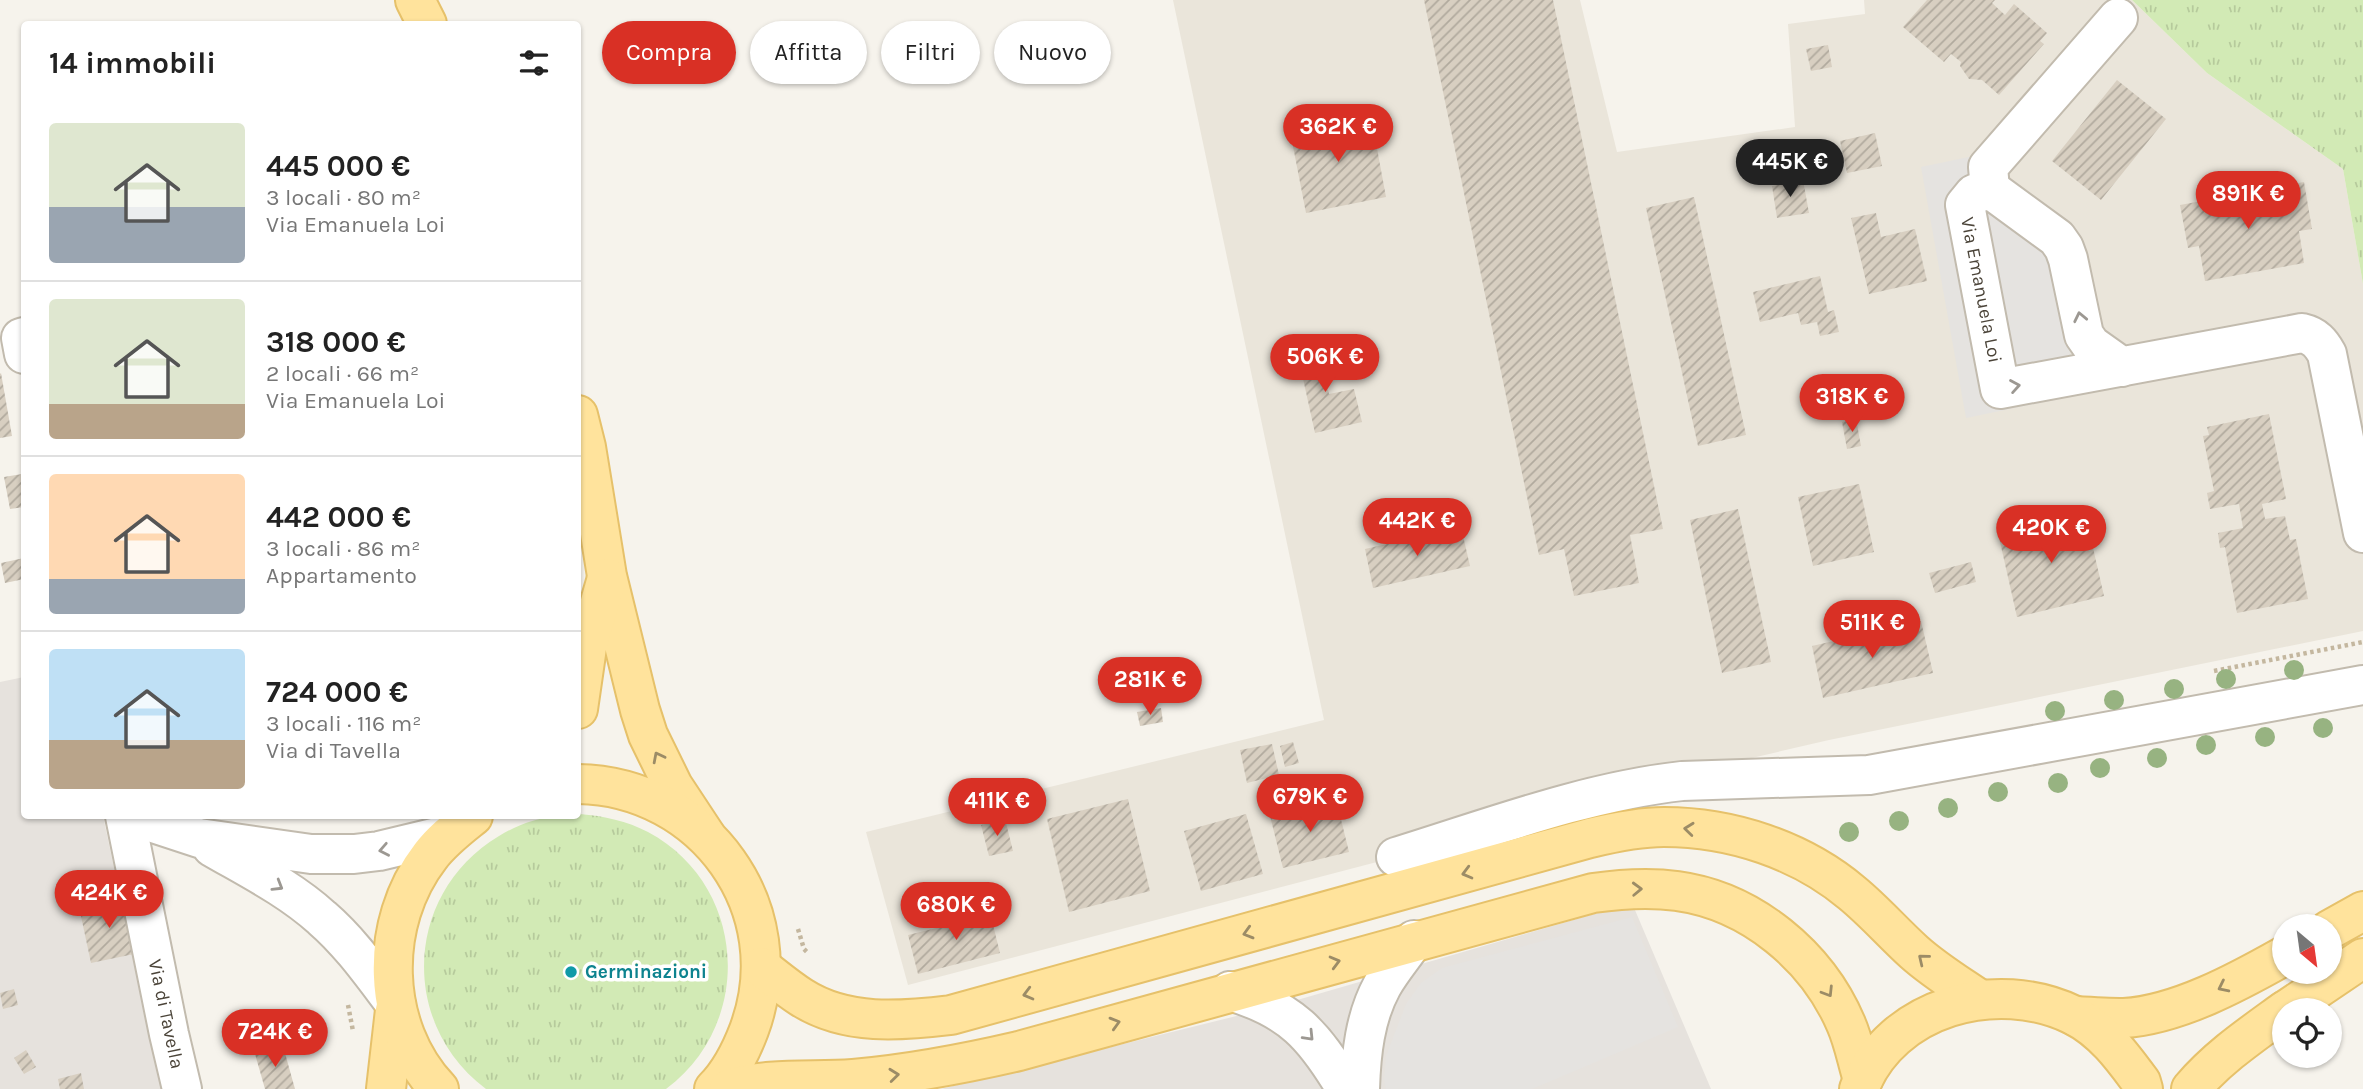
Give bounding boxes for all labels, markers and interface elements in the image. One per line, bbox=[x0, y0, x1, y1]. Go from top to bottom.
chip: Compra bbox=[602, 21, 736, 84]
chip: Affitta bbox=[750, 21, 867, 84]
chip: Filtri bbox=[881, 21, 980, 84]
chip: Nuovo bbox=[994, 21, 1111, 84]
icon: filters bbox=[515, 44, 553, 82]
text: 14 immobili bbox=[49, 45, 216, 81]
pin: 362K € bbox=[1281, 104, 1395, 164]
text: 362K € bbox=[1299, 113, 1377, 140]
pin: 445K € bbox=[1733, 140, 1847, 199]
text: 445 000 € bbox=[266, 148, 410, 184]
text: 445K € bbox=[1752, 148, 1828, 175]
icon: home bbox=[105, 151, 189, 235]
pin: 891K € bbox=[2191, 172, 2305, 231]
text: 891K € bbox=[2212, 180, 2284, 207]
text: 3 locali · 80 m² bbox=[266, 184, 421, 211]
text: Via Emanuela Loi bbox=[266, 211, 445, 238]
street label: Via Emanuela Loi bbox=[1956, 215, 2006, 365]
one-way arrow bbox=[2073, 311, 2088, 323]
text: 318 000 € bbox=[266, 324, 406, 360]
icon: home bbox=[105, 327, 189, 411]
pin: 506K € bbox=[1268, 334, 1382, 394]
text: 506K € bbox=[1286, 343, 1364, 370]
text: 2 locali · 66 m² bbox=[266, 360, 419, 387]
pin: 318K € bbox=[1795, 374, 1909, 434]
one-way arrow bbox=[2009, 379, 2021, 394]
text: 318K € bbox=[1816, 383, 1888, 410]
text: Via Emanuela Loi bbox=[266, 387, 445, 414]
pin: 442K € bbox=[1360, 498, 1474, 558]
text: 442 000 € bbox=[266, 499, 411, 535]
icon: home bbox=[105, 502, 189, 586]
pin: 420K € bbox=[1994, 505, 2108, 565]
text: 442K € bbox=[1379, 507, 1455, 534]
text: 420K € bbox=[2012, 514, 2090, 541]
text: 3 locali · 86 m² bbox=[266, 535, 420, 562]
text: Appartamento bbox=[266, 562, 417, 589]
pin: 511K € bbox=[1815, 600, 1929, 660]
text: 511K € bbox=[1839, 609, 1905, 636]
pin: 281K € bbox=[1093, 658, 1207, 717]
text: 281K € bbox=[1114, 666, 1186, 693]
text: 724 000 € bbox=[266, 674, 408, 710]
icon: home bbox=[105, 677, 189, 761]
text: 3 locali · 116 m² bbox=[266, 710, 421, 737]
text: Via di Tavella bbox=[266, 737, 401, 764]
one-way arrow bbox=[653, 751, 667, 764]
pin: 679K € bbox=[1253, 774, 1367, 834]
pin: 411K € bbox=[940, 778, 1054, 838]
text: 679K € bbox=[1273, 783, 1347, 810]
text: 411K € bbox=[964, 787, 1030, 814]
one-way arrow bbox=[1683, 822, 1694, 837]
one-way arrow bbox=[378, 842, 390, 857]
one-way arrow bbox=[1461, 864, 1473, 879]
pin: 424K € bbox=[52, 870, 166, 930]
one-way arrow bbox=[271, 878, 284, 891]
text: 424K € bbox=[71, 879, 147, 906]
one-way arrow bbox=[1633, 881, 1643, 897]
pin: 680K € bbox=[899, 883, 1013, 942]
text: 680K € bbox=[917, 891, 995, 918]
north arrow bbox=[2272, 914, 2342, 984]
map controls bbox=[2272, 914, 2342, 1068]
one-way arrow bbox=[1242, 925, 1254, 939]
one-way arrow bbox=[1919, 955, 1931, 968]
one-way arrow bbox=[1328, 956, 1340, 970]
street label: Via di Tavella bbox=[144, 957, 188, 1071]
place label: Germinazioni bbox=[585, 961, 707, 983]
marker: Germinazioni bbox=[563, 964, 579, 980]
one-way arrow bbox=[2218, 979, 2230, 993]
one-way arrow bbox=[1820, 984, 1833, 997]
one-way arrow bbox=[1023, 986, 1035, 1000]
button: locate bbox=[2272, 998, 2342, 1068]
pin: 724K € bbox=[218, 1010, 332, 1069]
one-way arrow bbox=[1109, 1017, 1121, 1032]
text: 724K € bbox=[238, 1018, 312, 1045]
one-way arrow bbox=[1300, 1028, 1313, 1041]
one-way arrow bbox=[888, 1067, 900, 1082]

